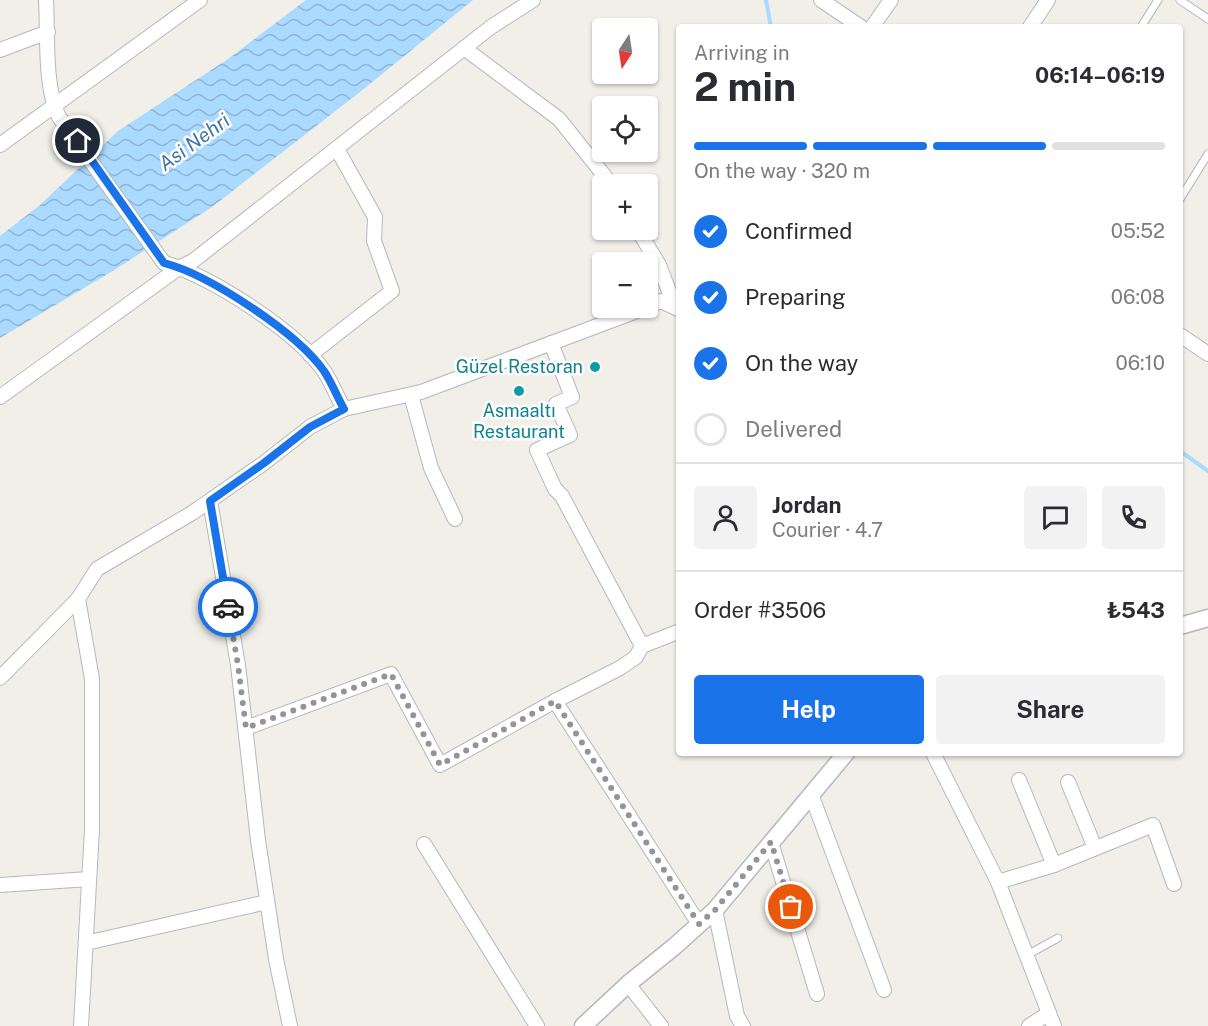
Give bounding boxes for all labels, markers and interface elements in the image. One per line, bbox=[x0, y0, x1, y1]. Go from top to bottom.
north arrow bbox=[592, 18, 658, 84]
map controls bbox=[592, 18, 658, 318]
text: Arriving in bbox=[694, 41, 789, 65]
text: 06:14–06:19 bbox=[1035, 62, 1165, 88]
text: 2 min bbox=[694, 64, 796, 110]
button: locate bbox=[592, 96, 658, 162]
water label: Asi Nehri bbox=[154, 108, 234, 176]
pin bbox=[52, 115, 103, 166]
icon: home bbox=[61, 124, 94, 157]
text: On the way · 320 m bbox=[694, 159, 870, 183]
button: + bbox=[592, 174, 658, 240]
icon: check bbox=[694, 215, 727, 248]
text: Confirmed bbox=[745, 218, 852, 244]
text: 05:52 bbox=[1111, 219, 1165, 243]
button: − bbox=[592, 252, 658, 318]
icon: check bbox=[694, 281, 727, 314]
text: Preparing bbox=[745, 284, 846, 310]
text: 06:08 bbox=[1111, 285, 1165, 309]
icon: check bbox=[694, 347, 727, 380]
text: On the way bbox=[745, 350, 858, 376]
text: 06:10 bbox=[1116, 351, 1165, 375]
place label: Güzel Restoran bbox=[456, 356, 583, 377]
marker: Güzel Restoran bbox=[588, 360, 602, 374]
marker: Asmaaltı Restaurant bbox=[512, 384, 526, 398]
place label: Asmaaltı Restaurant bbox=[473, 400, 565, 442]
text: Delivered bbox=[745, 416, 842, 442]
button: person bbox=[694, 486, 757, 549]
button: chat bbox=[1024, 486, 1087, 549]
button: phone bbox=[1102, 486, 1165, 549]
text: Jordan bbox=[772, 492, 841, 518]
text: Courier · 4.7 bbox=[772, 518, 883, 542]
courier bbox=[198, 577, 258, 637]
icon: car bbox=[212, 591, 245, 624]
text: Order #3506 bbox=[694, 597, 826, 623]
text: ₺543 bbox=[1107, 597, 1165, 623]
button: Help bbox=[694, 675, 924, 744]
button: Share bbox=[936, 675, 1165, 744]
pin bbox=[765, 881, 816, 932]
icon: bag bbox=[774, 890, 807, 923]

